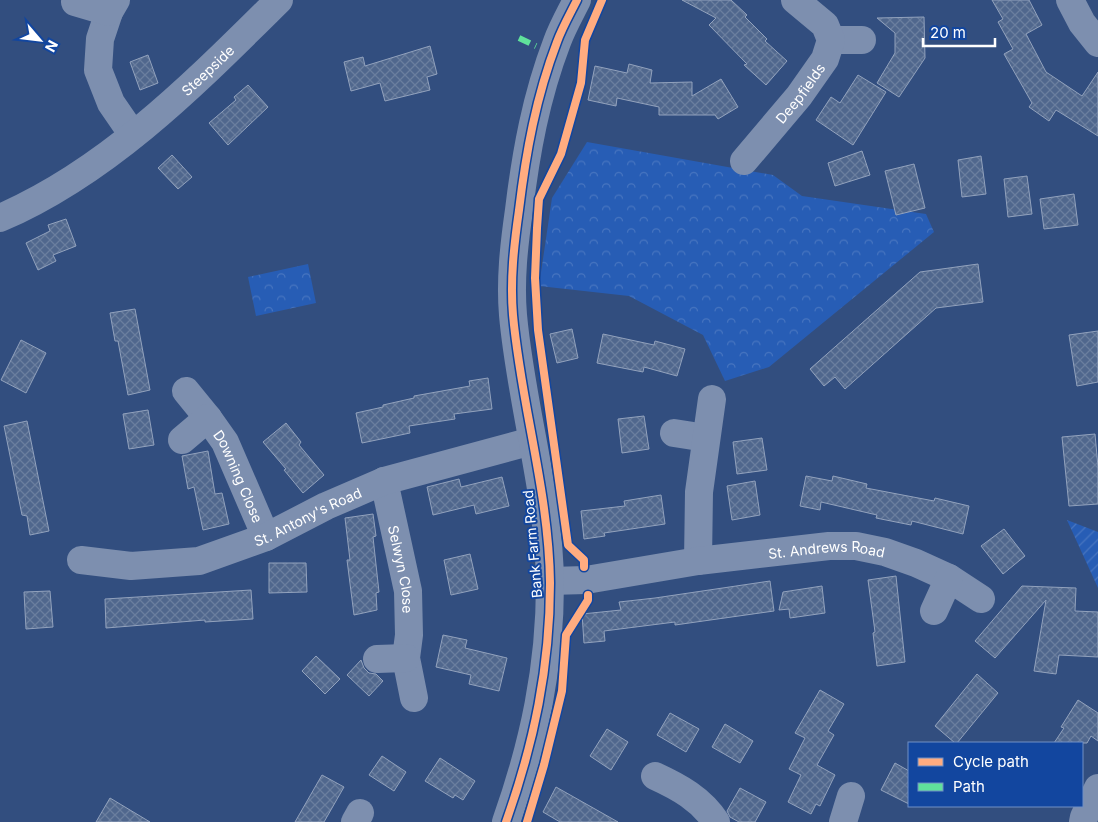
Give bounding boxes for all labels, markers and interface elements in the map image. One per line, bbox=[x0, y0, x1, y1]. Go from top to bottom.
north arrow bbox=[15, 15, 65, 65]
scale bar bbox=[923, 15, 996, 47]
text: 20 m bbox=[930, 23, 966, 42]
text: N bbox=[42, 38, 62, 55]
street label: Steepside bbox=[177, 41, 237, 99]
street label: Deepfields bbox=[771, 60, 828, 126]
street label: Downing Close bbox=[210, 426, 267, 525]
street label: St. Antony's Road bbox=[251, 483, 364, 549]
street label: Bank Farm Road bbox=[519, 489, 545, 599]
street label: Selwyn Close bbox=[385, 523, 417, 613]
street label: St. Andrews Road bbox=[767, 538, 886, 561]
legend bbox=[908, 742, 1083, 807]
text: Cycle path bbox=[953, 752, 1029, 771]
text: Path bbox=[953, 777, 985, 796]

